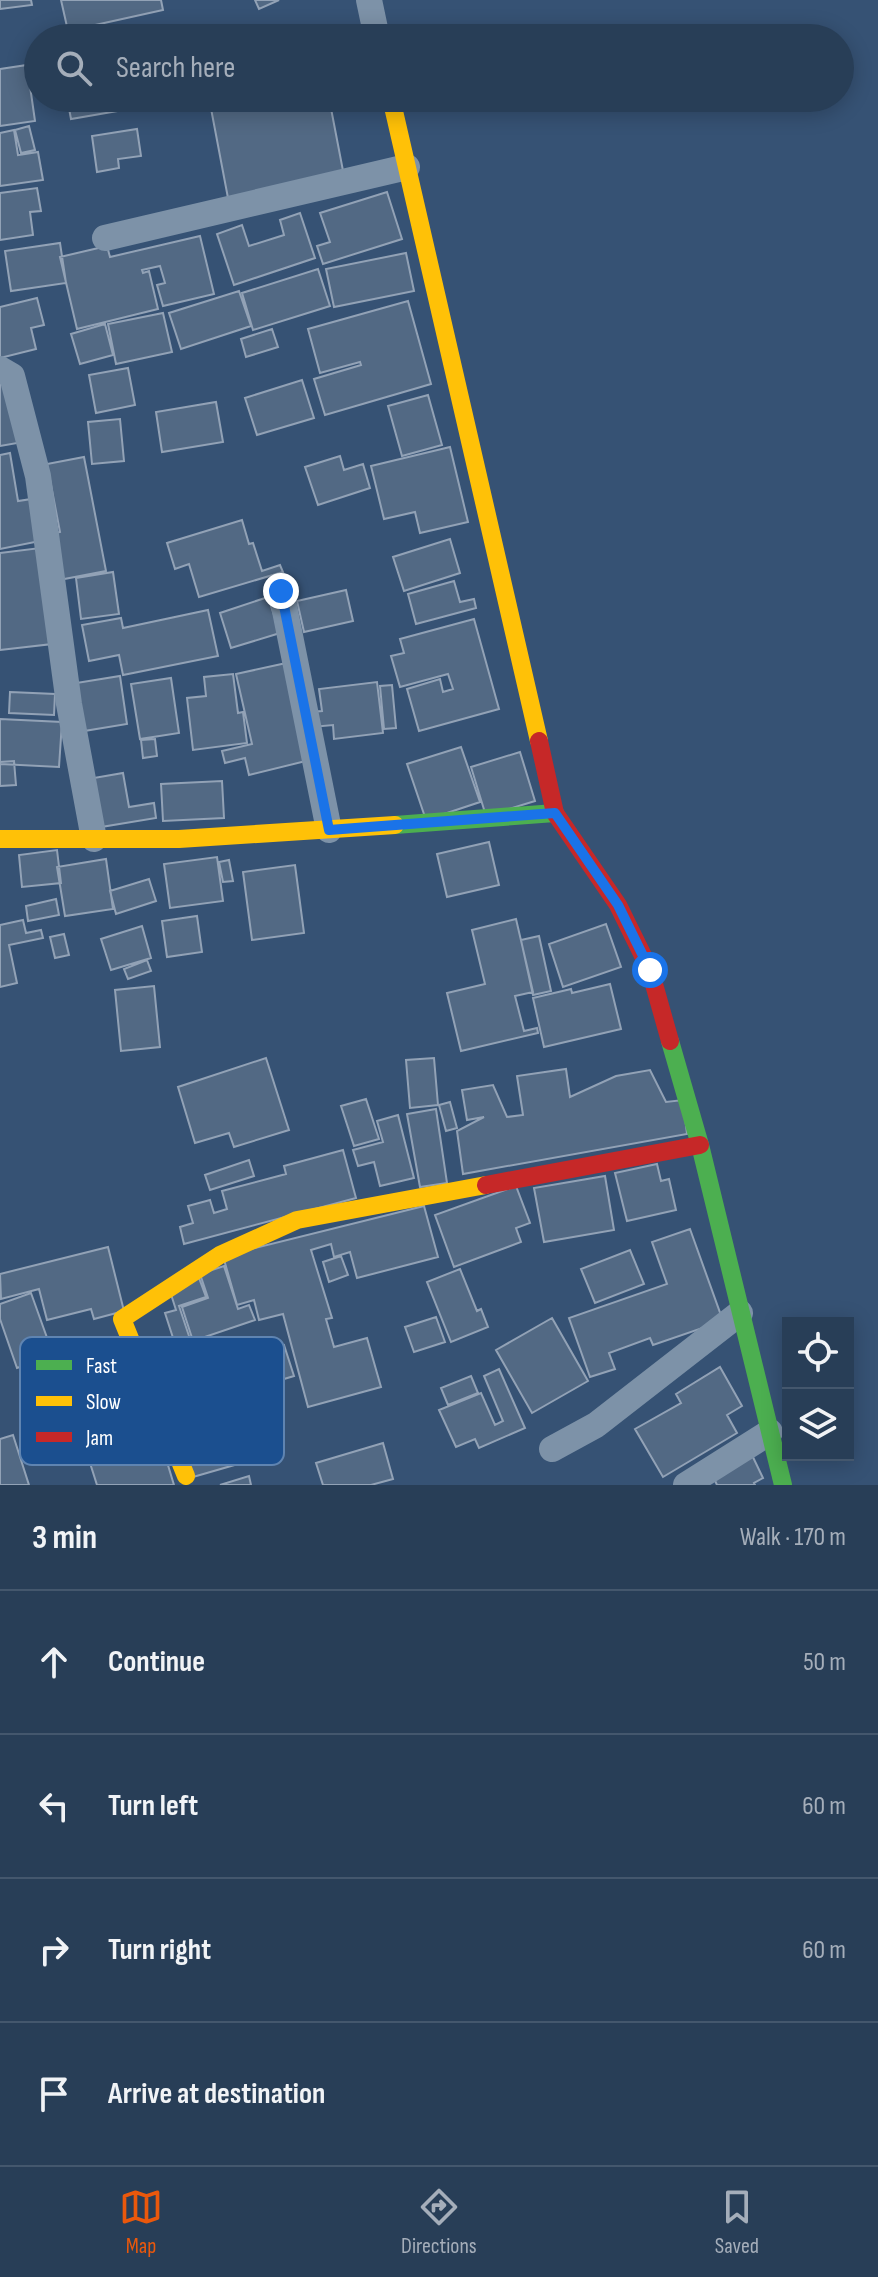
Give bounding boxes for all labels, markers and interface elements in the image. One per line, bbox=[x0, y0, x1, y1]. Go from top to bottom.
search box bbox=[24, 24, 854, 112]
icon: search bbox=[52, 46, 96, 90]
text: Search here bbox=[116, 50, 235, 86]
route end bbox=[263, 573, 299, 609]
route start bbox=[632, 952, 668, 988]
map controls bbox=[782, 1317, 854, 1461]
button: locate bbox=[782, 1317, 854, 1389]
legend bbox=[20, 1337, 284, 1465]
text: Fast bbox=[86, 1353, 117, 1380]
text: Slow bbox=[86, 1389, 121, 1416]
button: layers bbox=[782, 1389, 854, 1461]
text: Jam bbox=[85, 1425, 113, 1452]
text: 3 min bbox=[32, 1517, 97, 1558]
text: Walk · 170 m bbox=[740, 1522, 846, 1553]
icon: ahead bbox=[32, 1640, 76, 1684]
text: Continue bbox=[108, 1644, 205, 1680]
text: 50 m bbox=[803, 1647, 846, 1678]
icon: left bbox=[32, 1784, 76, 1828]
text: Turn left bbox=[108, 1788, 198, 1824]
text: 60 m bbox=[802, 1791, 846, 1822]
icon: right bbox=[32, 1928, 76, 1972]
text: Turn right bbox=[108, 1932, 211, 1968]
text: 60 m bbox=[802, 1935, 846, 1966]
icon: arrive bbox=[32, 2072, 76, 2116]
text: Arrive at destination bbox=[108, 2076, 325, 2112]
tab: Map bbox=[119, 2185, 163, 2260]
tab: Directions bbox=[401, 2185, 477, 2260]
tab: Saved bbox=[715, 2185, 759, 2260]

